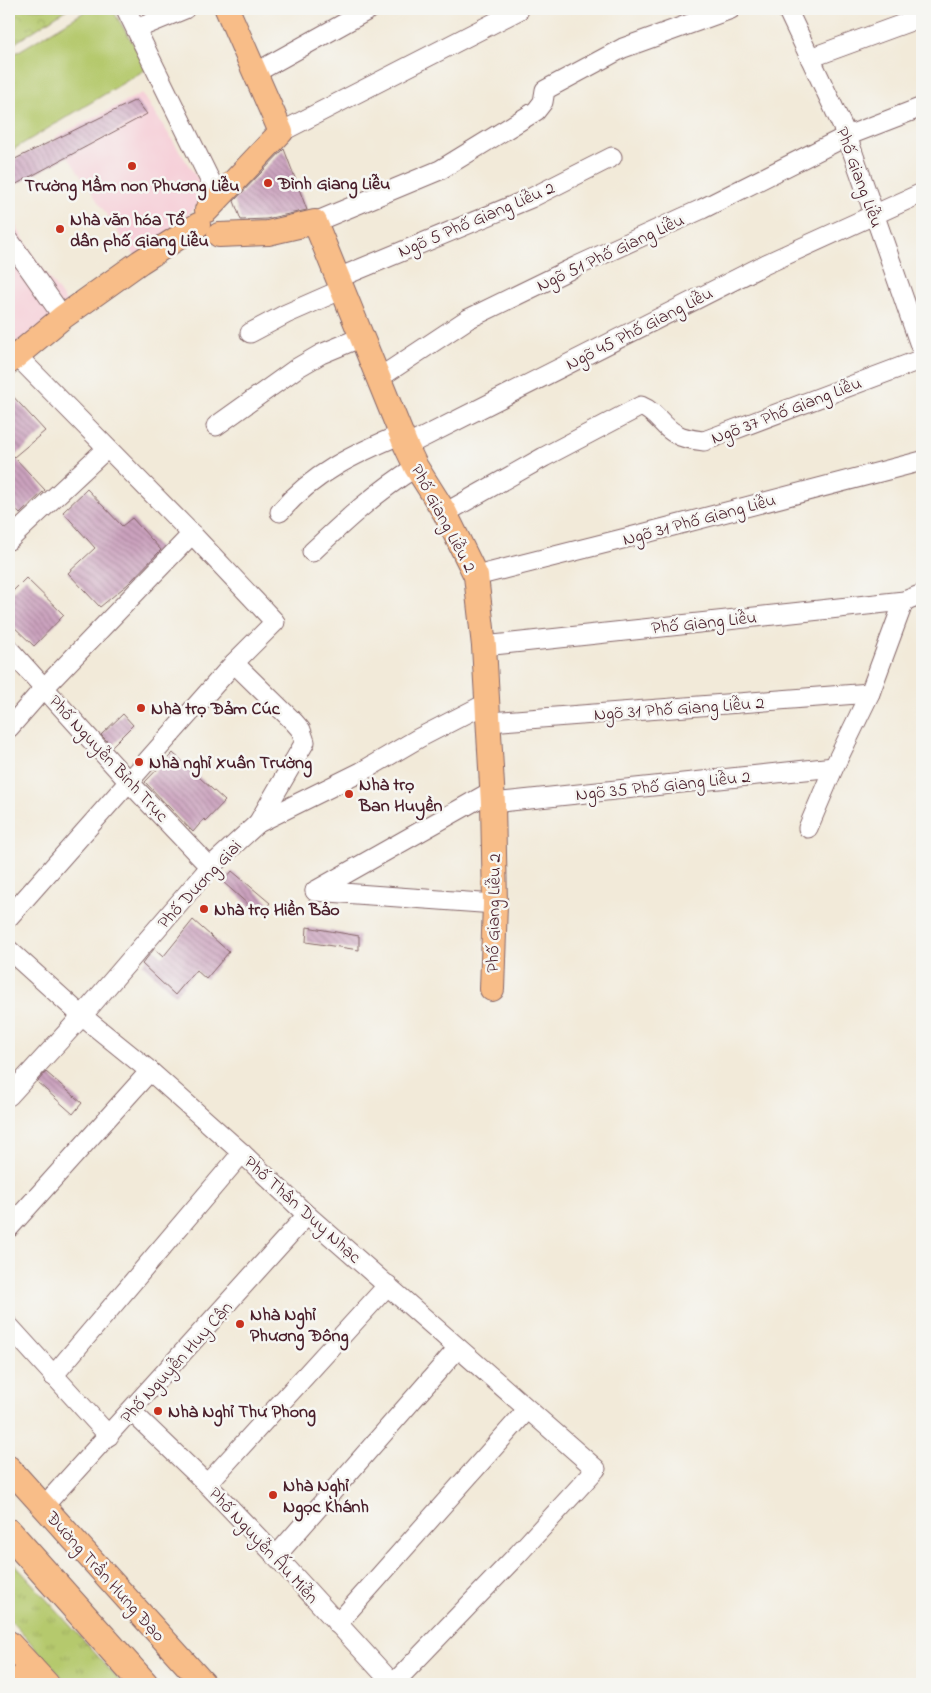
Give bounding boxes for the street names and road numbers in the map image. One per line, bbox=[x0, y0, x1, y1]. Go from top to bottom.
street label: Phố Giang Liễu bbox=[827, 124, 888, 232]
street label: Ngõ 5 Phố Giang Liễu 2 bbox=[394, 176, 560, 267]
street label: Ngõ 51 Phố Giang Liễu bbox=[533, 208, 689, 300]
street label: Ngõ 45 Phố Giang Liễu bbox=[562, 281, 718, 379]
street label: Ngõ 37 Phố Giang Liễu bbox=[708, 371, 866, 453]
street label: Phố Giang Liễu 2 bbox=[402, 460, 482, 578]
street label: Ngõ 31 Phố Giang Liễu bbox=[620, 488, 779, 555]
street label: Phố Giang Liễu bbox=[650, 606, 758, 643]
street label: Phố Nguyễn Bỉnh Trục bbox=[41, 690, 174, 829]
street label: Ngõ 31 Phố Giang Liễu 2 bbox=[593, 691, 765, 730]
street label: Ngõ 35 Phố Giang Liễu 2 bbox=[575, 765, 752, 810]
street label: Phố Dương Giai bbox=[152, 835, 249, 936]
street label: Phố Giang Liễu 2 bbox=[481, 853, 510, 973]
street label: Phố Thân Duy Nhạc bbox=[237, 1151, 366, 1270]
street label: Phố Nguyễn Huy Cận bbox=[115, 1296, 241, 1431]
street label: Phố Nguyễn Ấu Miễn bbox=[201, 1481, 325, 1611]
street label: Đường Trần Hưng Đạo bbox=[37, 1506, 170, 1649]

